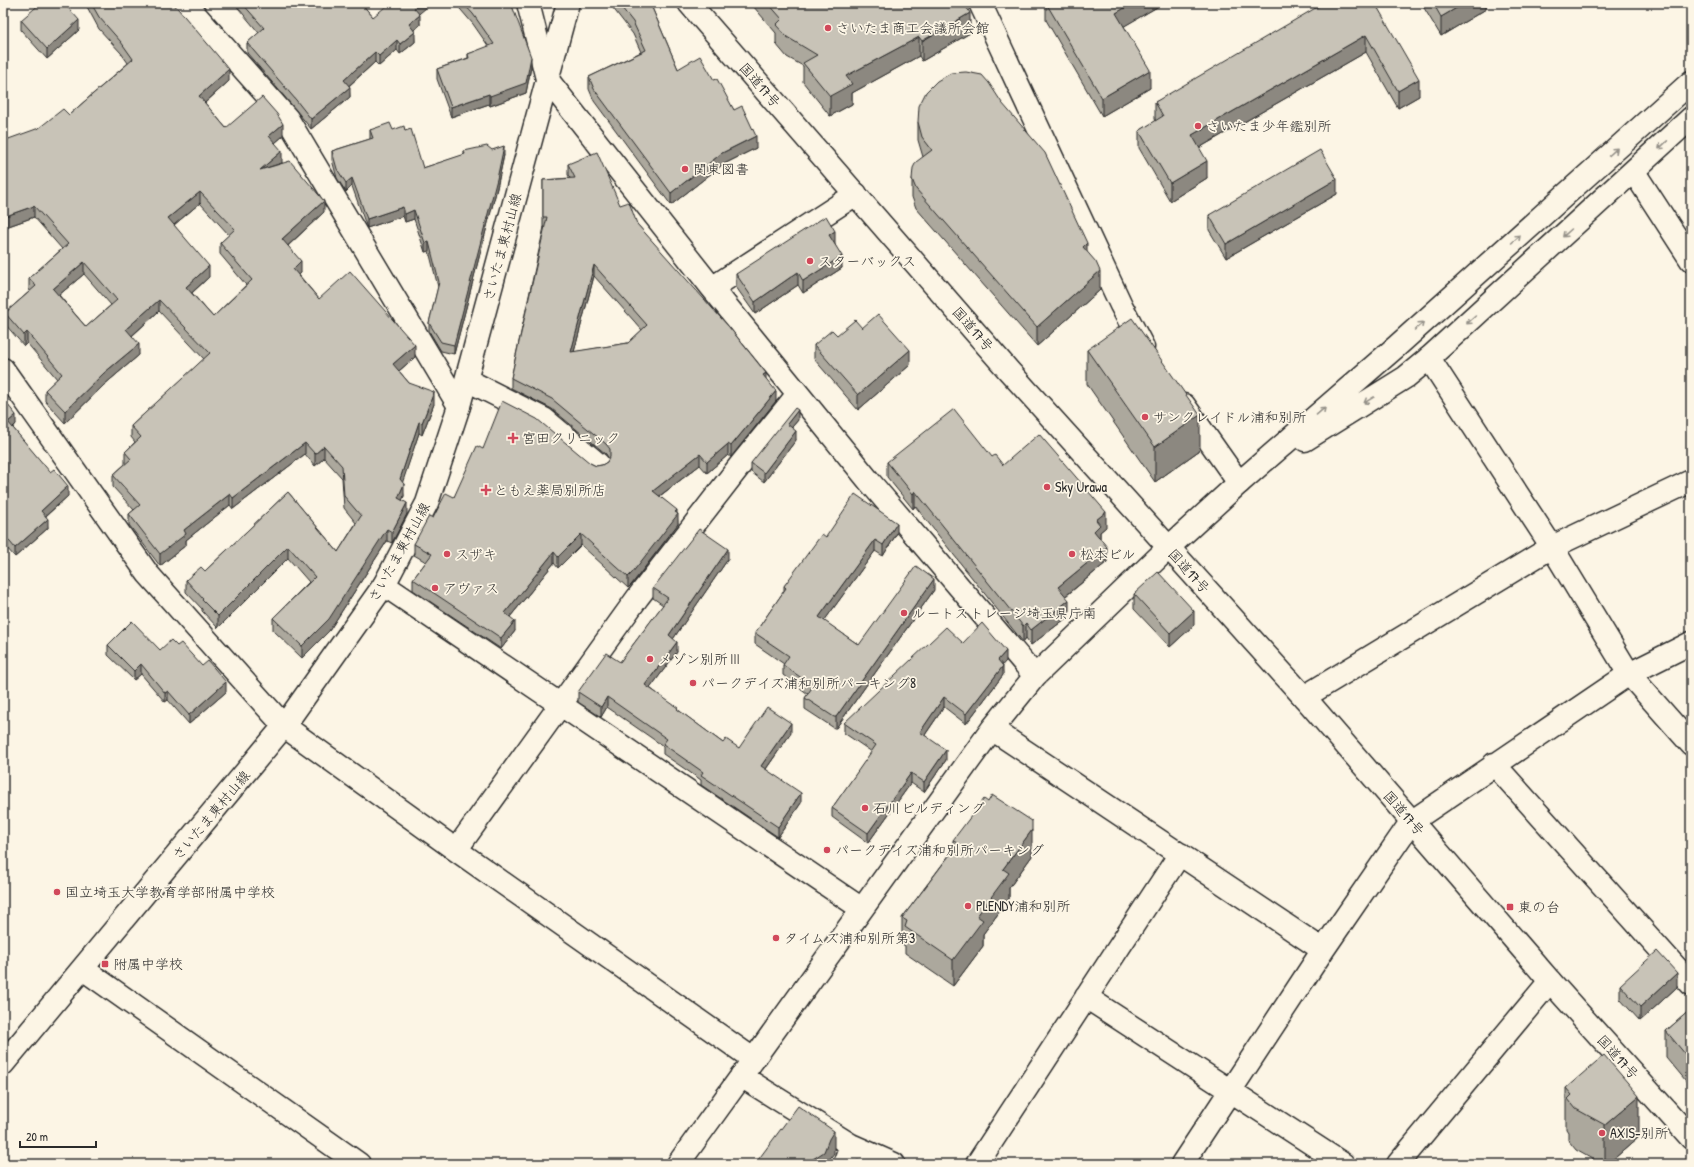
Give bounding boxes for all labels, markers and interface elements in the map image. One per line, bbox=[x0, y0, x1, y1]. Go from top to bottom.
place label: さいたま商工会議所会館 bbox=[836, 18, 989, 37]
marker: さいたま商工会議所会館 bbox=[823, 23, 833, 33]
street label: 国道17号 bbox=[735, 58, 785, 111]
place label: さいたま少年鑑別所 bbox=[1206, 116, 1331, 135]
marker: さいたま少年鑑別所 bbox=[1193, 121, 1203, 131]
one-way arrow bbox=[1658, 140, 1668, 149]
one-way arrow bbox=[1607, 148, 1618, 157]
place label: 関東図書 bbox=[693, 159, 749, 178]
marker: 関東図書 bbox=[680, 164, 690, 174]
street label: さいたま東村山線 bbox=[478, 191, 525, 303]
one-way arrow bbox=[1562, 228, 1572, 237]
one-way arrow bbox=[1511, 234, 1521, 244]
place label: スターバックス bbox=[818, 251, 916, 270]
marker: スターバックス bbox=[805, 256, 815, 266]
street label: 国道17号 bbox=[948, 302, 998, 355]
one-way arrow bbox=[1466, 316, 1476, 325]
one-way arrow bbox=[1414, 321, 1424, 331]
one-way arrow bbox=[1363, 396, 1375, 404]
place label: サンクレイドル浦和別所 bbox=[1153, 407, 1306, 426]
one-way arrow bbox=[1316, 407, 1326, 416]
marker: サンクレイドル浦和別所 bbox=[1140, 412, 1150, 422]
place label: 宮田クリニック bbox=[522, 428, 620, 447]
marker: 宮田クリニック bbox=[507, 432, 519, 444]
place label: Sky Urawa bbox=[1055, 477, 1107, 497]
place label: ともえ薬局別所店 bbox=[494, 480, 606, 499]
marker: Sky Urawa bbox=[1042, 482, 1052, 492]
marker: ともえ薬局別所店 bbox=[481, 485, 491, 495]
street label: さいたま東村山線 bbox=[363, 498, 434, 605]
place label: スザキ bbox=[455, 544, 497, 563]
place label: 松本ビル bbox=[1080, 544, 1136, 563]
street label: 国道17号 bbox=[1164, 544, 1215, 597]
marker: スザキ bbox=[442, 549, 452, 559]
marker: 松本ビル bbox=[1067, 549, 1077, 559]
place label: アヴァス bbox=[443, 578, 499, 597]
marker: アヴァス bbox=[430, 583, 440, 593]
place label: ルートストレージ埼玉県庁南 bbox=[912, 603, 1097, 622]
marker: ルートストレージ埼玉県庁南 bbox=[899, 608, 909, 618]
place label: メゾン別所Ⅲ bbox=[658, 649, 742, 668]
marker: メゾン別所Ⅲ bbox=[645, 654, 655, 664]
place label: パークデイズ浦和別所パーキング8 bbox=[701, 673, 916, 692]
marker: パークデイズ浦和別所パーキング8 bbox=[688, 678, 698, 688]
street label: さいたま東村山線 bbox=[168, 766, 254, 863]
street label: 国道17号 bbox=[1379, 786, 1429, 839]
place label: 石川ビルディング bbox=[873, 798, 985, 817]
marker: 石川ビルディング bbox=[860, 803, 870, 813]
place label: パークデイズ浦和別所パーキング bbox=[835, 840, 1044, 859]
marker: パークデイズ浦和別所パーキング bbox=[822, 845, 832, 855]
place label: 国立埼玉大学教育学部附属中学校 bbox=[65, 882, 275, 901]
marker: 国立埼玉大学教育学部附属中学校 bbox=[52, 887, 62, 897]
place label: PLENDY浦和別所 bbox=[976, 896, 1070, 915]
place label: 東の台 bbox=[1518, 897, 1560, 916]
marker: PLENDY浦和別所 bbox=[963, 901, 973, 911]
marker: 東の台 bbox=[1505, 902, 1515, 912]
place label: タイムズ浦和別所第3 bbox=[784, 928, 915, 947]
marker: タイムズ浦和別所第3 bbox=[771, 933, 781, 943]
place label: 附属中学校 bbox=[113, 954, 183, 973]
marker: 附属中学校 bbox=[100, 959, 110, 969]
street label: 国道17号 bbox=[1593, 1030, 1644, 1083]
scale bar bbox=[20, 1123, 96, 1149]
place label: AXIS-別所 bbox=[1610, 1123, 1669, 1142]
text: 20 m bbox=[26, 1128, 48, 1145]
marker: AXIS-別所 bbox=[1597, 1128, 1607, 1138]

